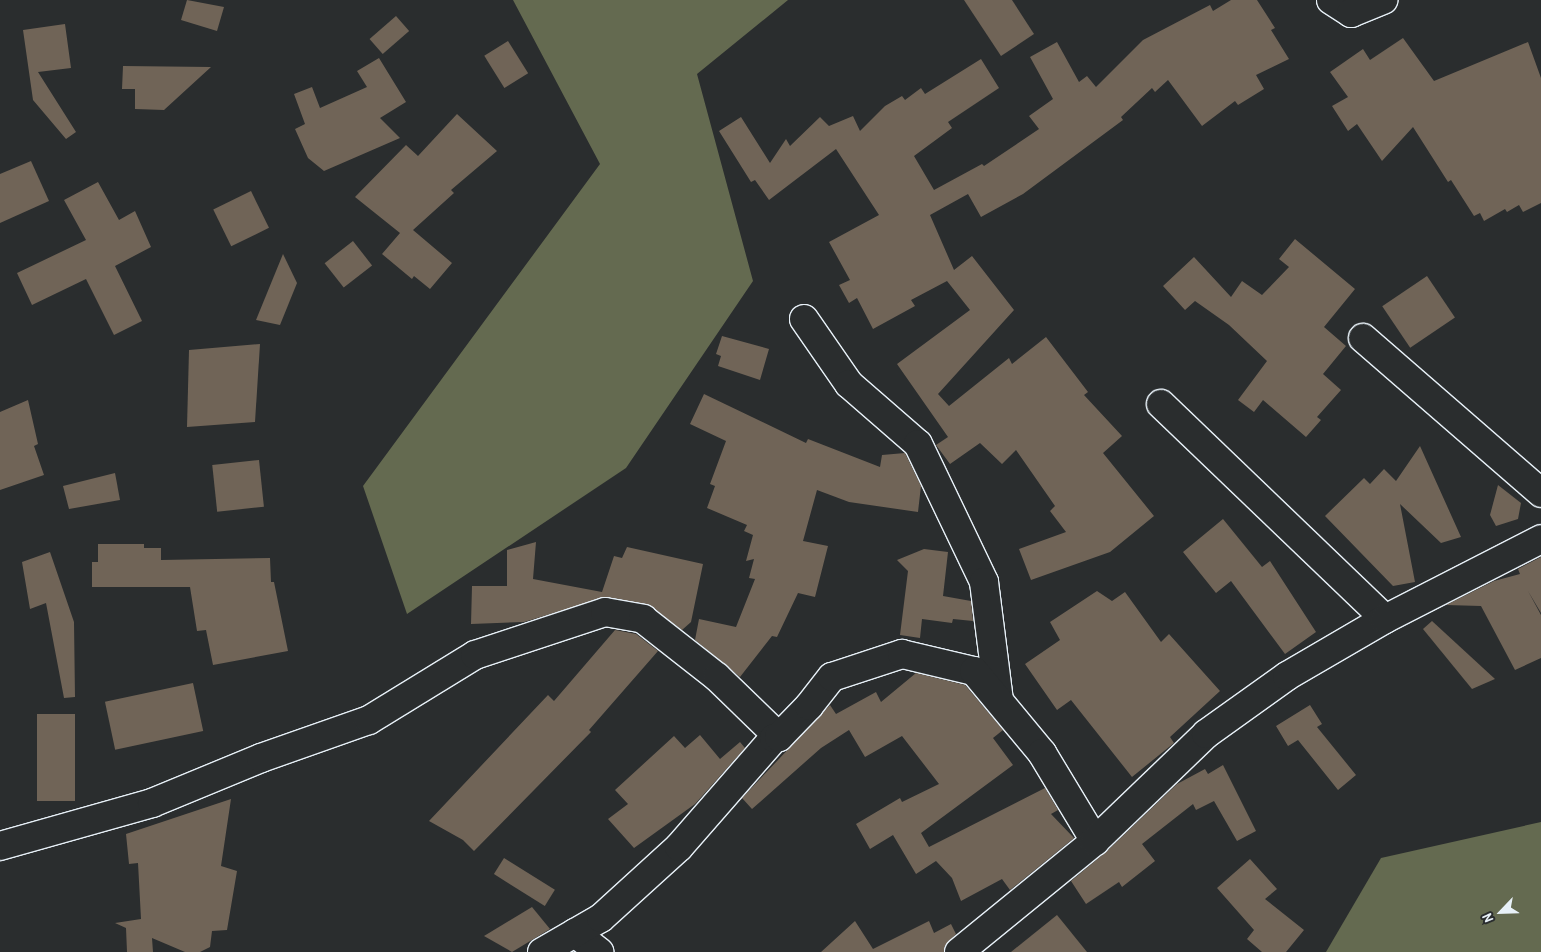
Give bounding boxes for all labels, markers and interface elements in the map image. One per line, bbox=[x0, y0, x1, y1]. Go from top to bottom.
north arrow bbox=[1476, 887, 1526, 937]
text: N bbox=[1477, 911, 1497, 926]

